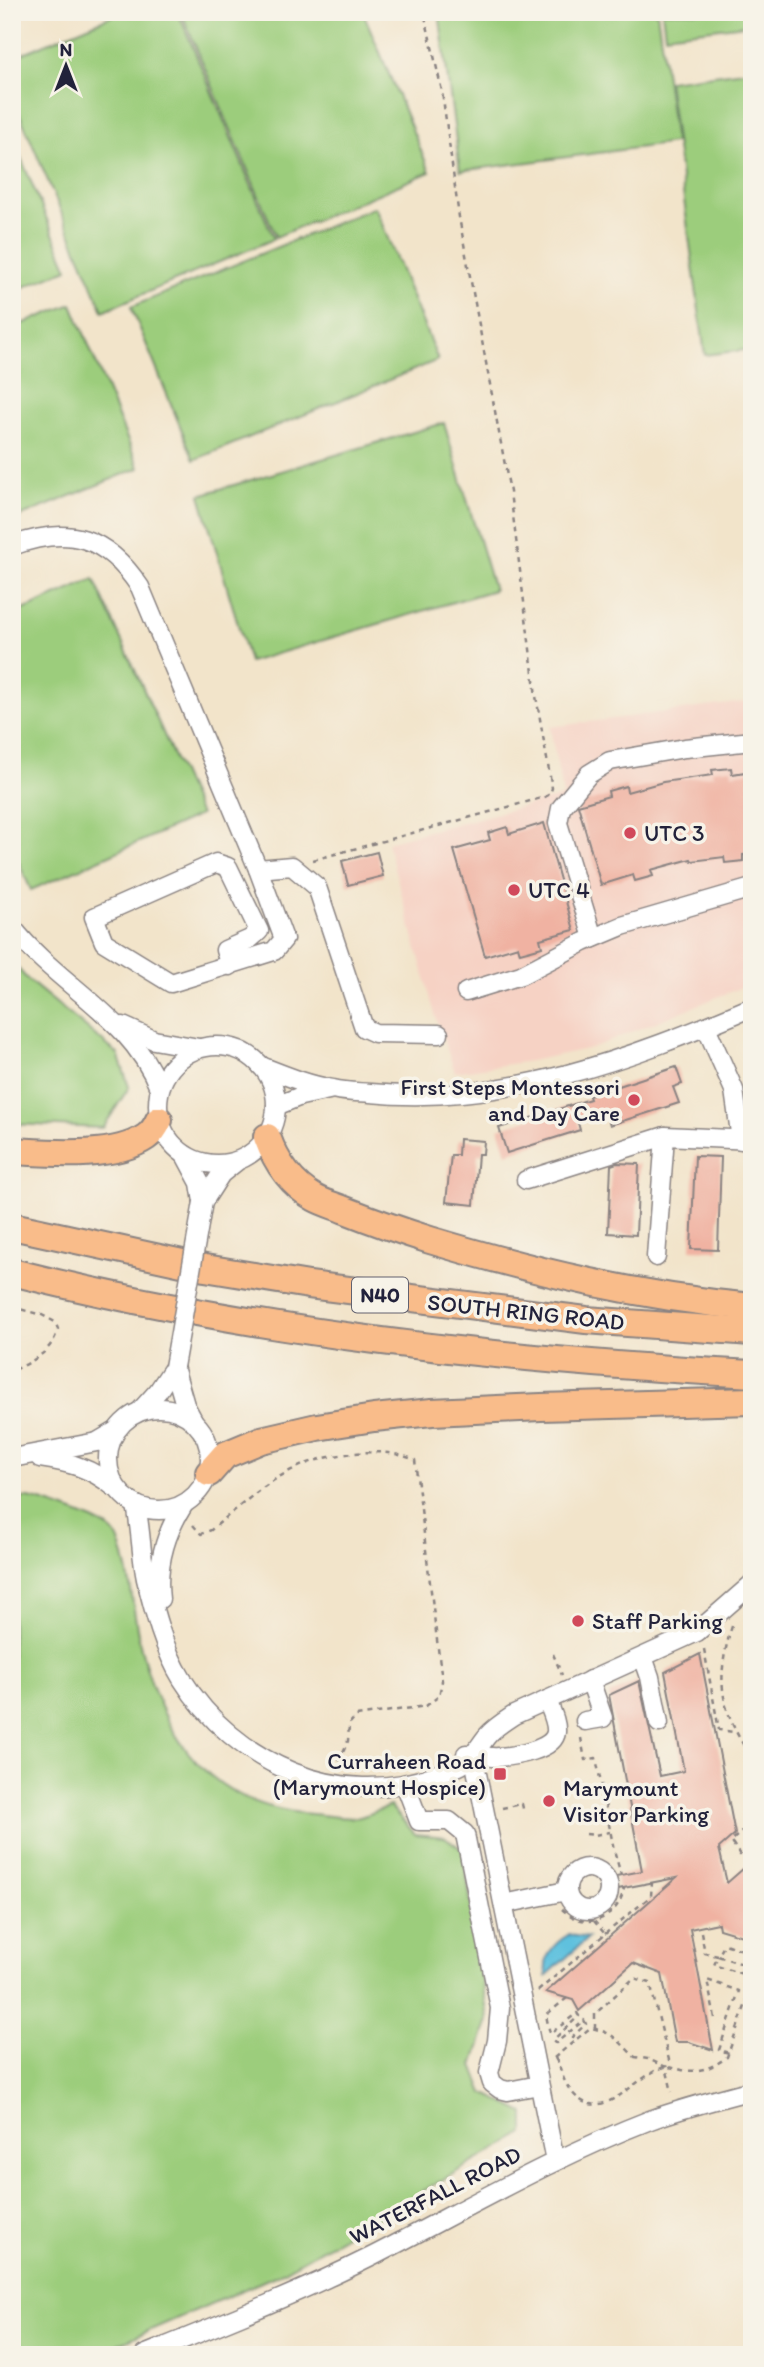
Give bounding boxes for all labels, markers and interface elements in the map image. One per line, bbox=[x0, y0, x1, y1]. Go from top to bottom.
north arrow bbox=[32, 32, 102, 102]
text: N bbox=[60, 38, 72, 61]
place label: UTC 3 bbox=[644, 819, 705, 847]
marker: UTC 3 bbox=[622, 825, 638, 841]
place label: UTC 4 bbox=[528, 876, 590, 904]
marker: UTC 4 bbox=[506, 882, 522, 898]
place label: First Steps Montessori and Day Care bbox=[400, 1073, 620, 1127]
marker: First Steps Montessori and Day Care bbox=[626, 1092, 642, 1108]
road number: N40 bbox=[352, 1278, 408, 1312]
street label: SOUTH RING ROAD bbox=[426, 1288, 626, 1336]
place label: Staff Parking bbox=[592, 1607, 723, 1635]
marker: Staff Parking bbox=[570, 1613, 586, 1629]
place label: Curraheen Road (Marymount Hospice) bbox=[273, 1747, 486, 1801]
marker: Curraheen Road (Marymount Hospice) bbox=[492, 1766, 508, 1782]
place label: Marymount Visitor Parking bbox=[563, 1774, 709, 1828]
marker: Marymount Visitor Parking bbox=[541, 1793, 557, 1809]
street label: WATERFALL ROAD bbox=[345, 2140, 525, 2250]

